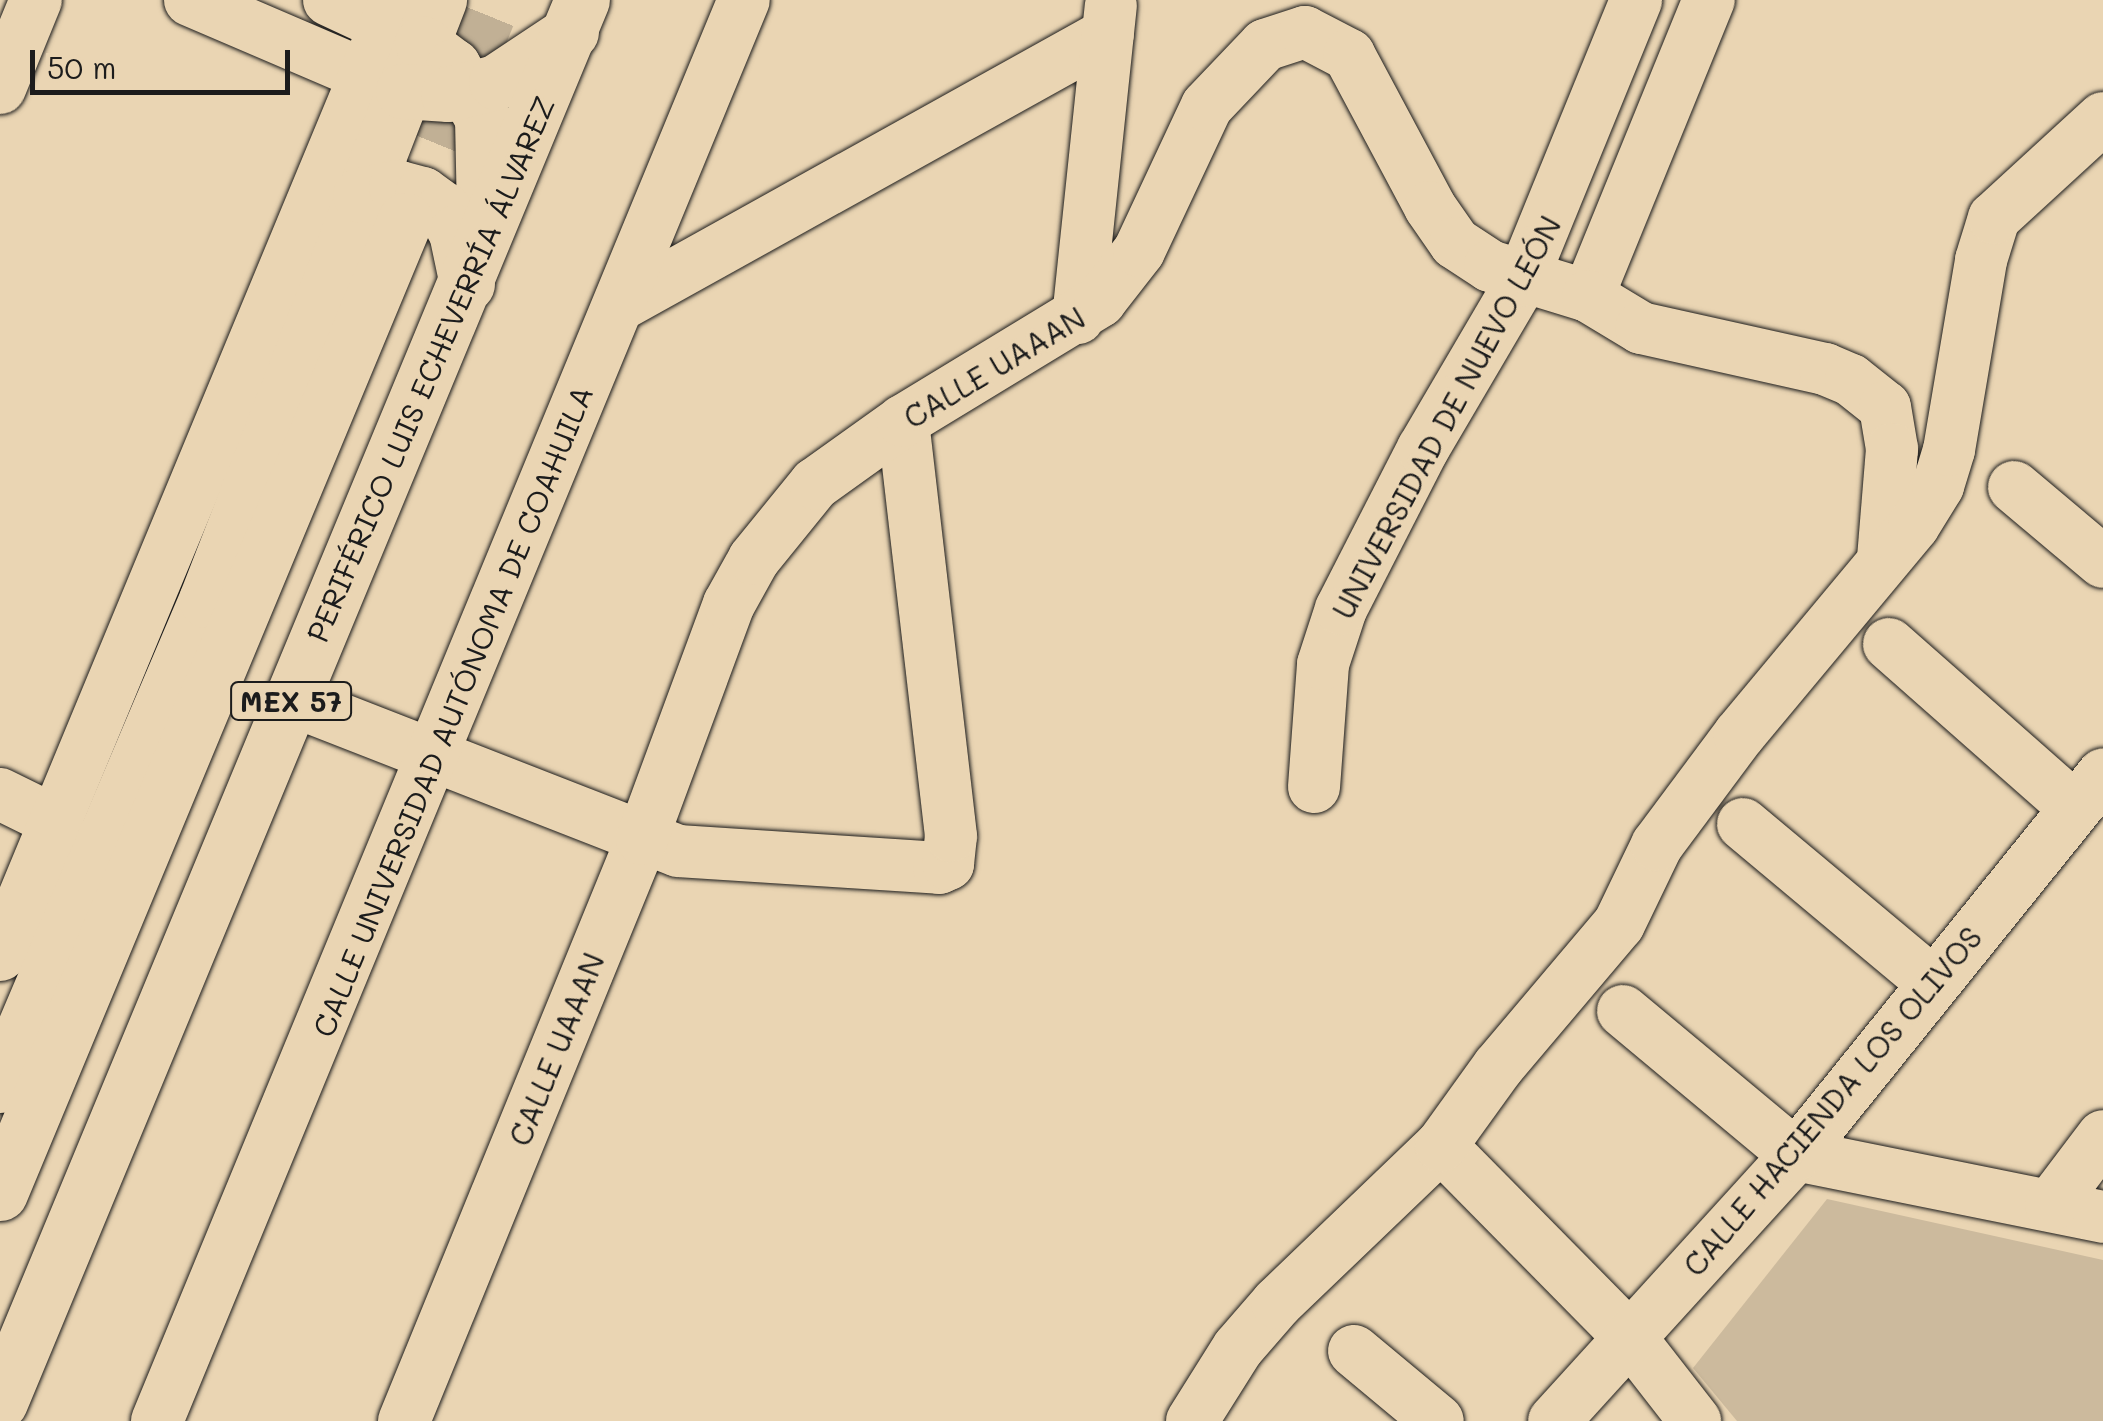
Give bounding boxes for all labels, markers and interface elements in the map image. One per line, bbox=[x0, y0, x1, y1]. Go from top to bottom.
scale bar bbox=[35, 30, 295, 92]
text: 50 m bbox=[47, 47, 117, 87]
street label: PERIFÉRICO LUIS ECHEVERRÍA ÁLVAREZ bbox=[298, 91, 562, 647]
street label: UNIVERSIDAD DE NUEVO LEÓN bbox=[1324, 210, 1568, 624]
street label: CALLE UAAAN bbox=[897, 299, 1091, 435]
street label: CALLE UNIVERSIDAD AUTÓNOMA DE COAHUILA bbox=[304, 380, 600, 1042]
road number: MEX 57 bbox=[228, 678, 354, 724]
street label: CALLE HACIENDA LOS OLIVOS bbox=[1675, 919, 1989, 1283]
street label: CALLE UAAAN bbox=[501, 947, 611, 1151]

